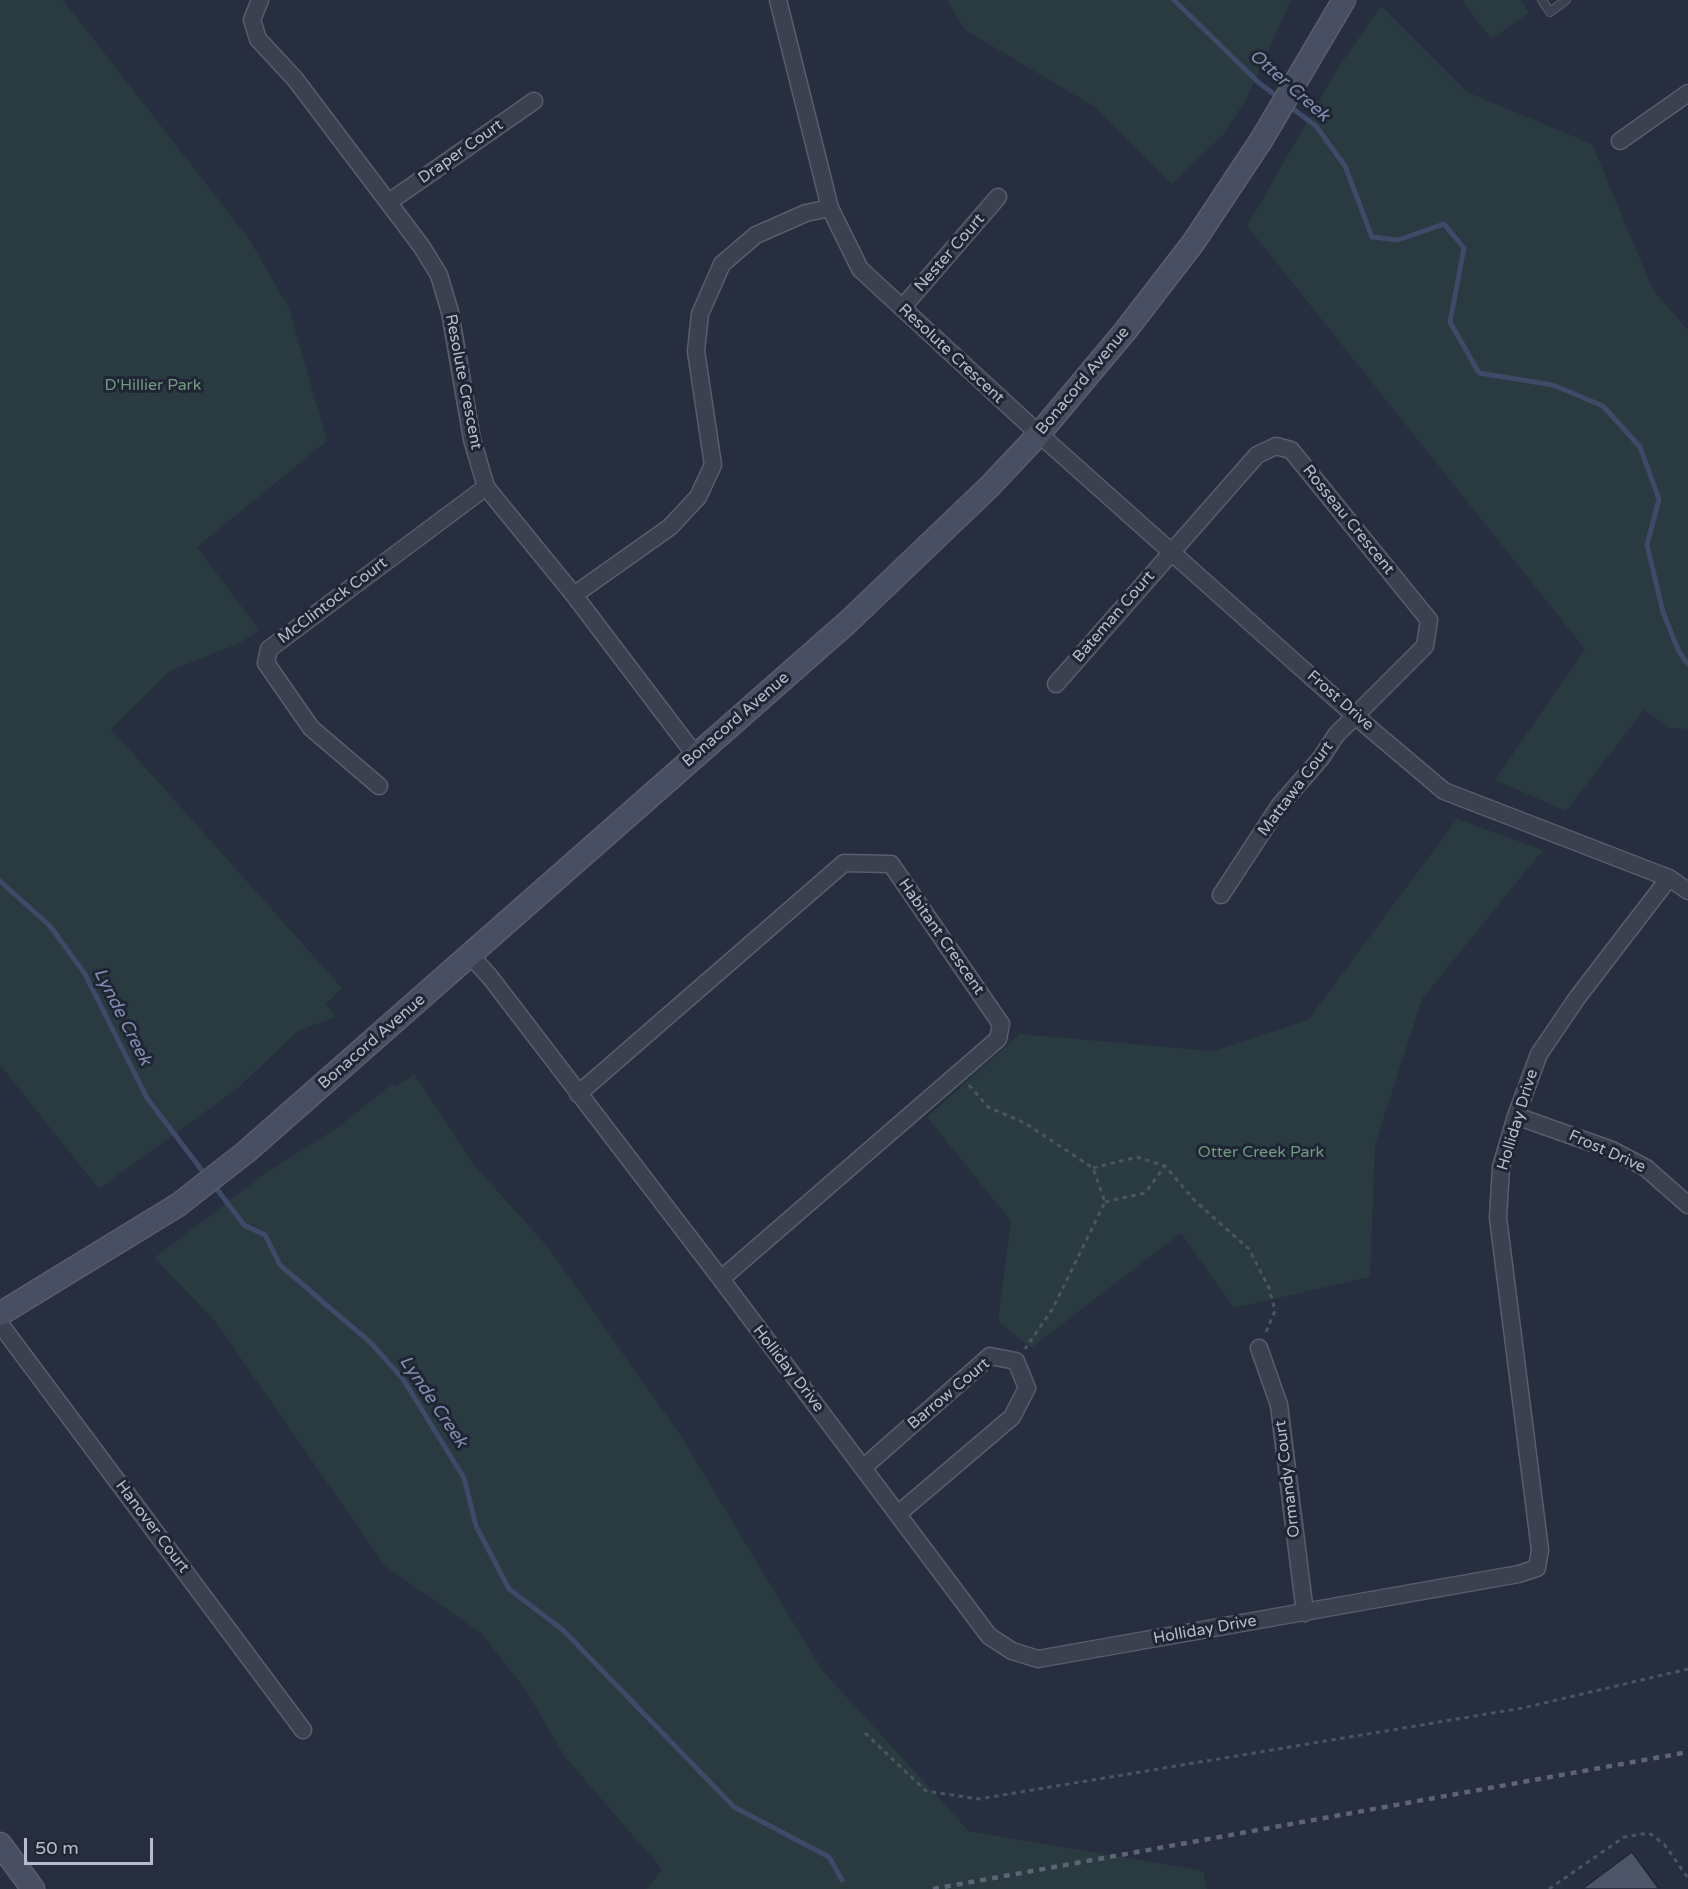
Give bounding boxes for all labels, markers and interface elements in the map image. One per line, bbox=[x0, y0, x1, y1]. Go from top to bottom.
water label: Otter Creek bbox=[1244, 45, 1334, 127]
street label: Draper Court bbox=[415, 116, 507, 188]
street label: Nester Court bbox=[911, 210, 989, 296]
street label: Resolute Crescent bbox=[894, 300, 1008, 408]
street label: Resolute Crescent bbox=[440, 313, 486, 451]
street label: Bonacord Avenue bbox=[1032, 323, 1134, 439]
park label: D'Hillier Park bbox=[105, 376, 201, 396]
street label: Rosseau Crescent bbox=[1298, 461, 1398, 579]
street label: McClintock Court bbox=[275, 554, 391, 648]
street label: Bateman Court bbox=[1069, 567, 1159, 667]
street label: Frost Drive bbox=[1303, 667, 1377, 735]
street label: Bonacord Avenue bbox=[679, 668, 793, 772]
street label: Mattawa Court bbox=[1254, 738, 1338, 840]
street label: Habitant Crescent bbox=[894, 875, 988, 999]
water label: Lynde Creek bbox=[88, 965, 156, 1069]
street label: Bonacord Avenue bbox=[315, 990, 429, 1094]
street label: Holliday Drive bbox=[1494, 1067, 1542, 1173]
street label: Frost Drive bbox=[1566, 1127, 1648, 1177]
park label: Otter Creek Park bbox=[1198, 1143, 1324, 1163]
street label: Holliday Drive bbox=[748, 1322, 828, 1416]
water label: Lynde Creek bbox=[394, 1352, 472, 1452]
street label: Barrow Court bbox=[904, 1354, 994, 1434]
street label: Ormandy Court bbox=[1271, 1419, 1305, 1539]
street label: Hanover Court bbox=[111, 1477, 193, 1577]
street label: Holliday Drive bbox=[1152, 1611, 1258, 1649]
scale bar bbox=[27, 1826, 156, 1864]
text: 50 m bbox=[35, 1837, 79, 1859]

